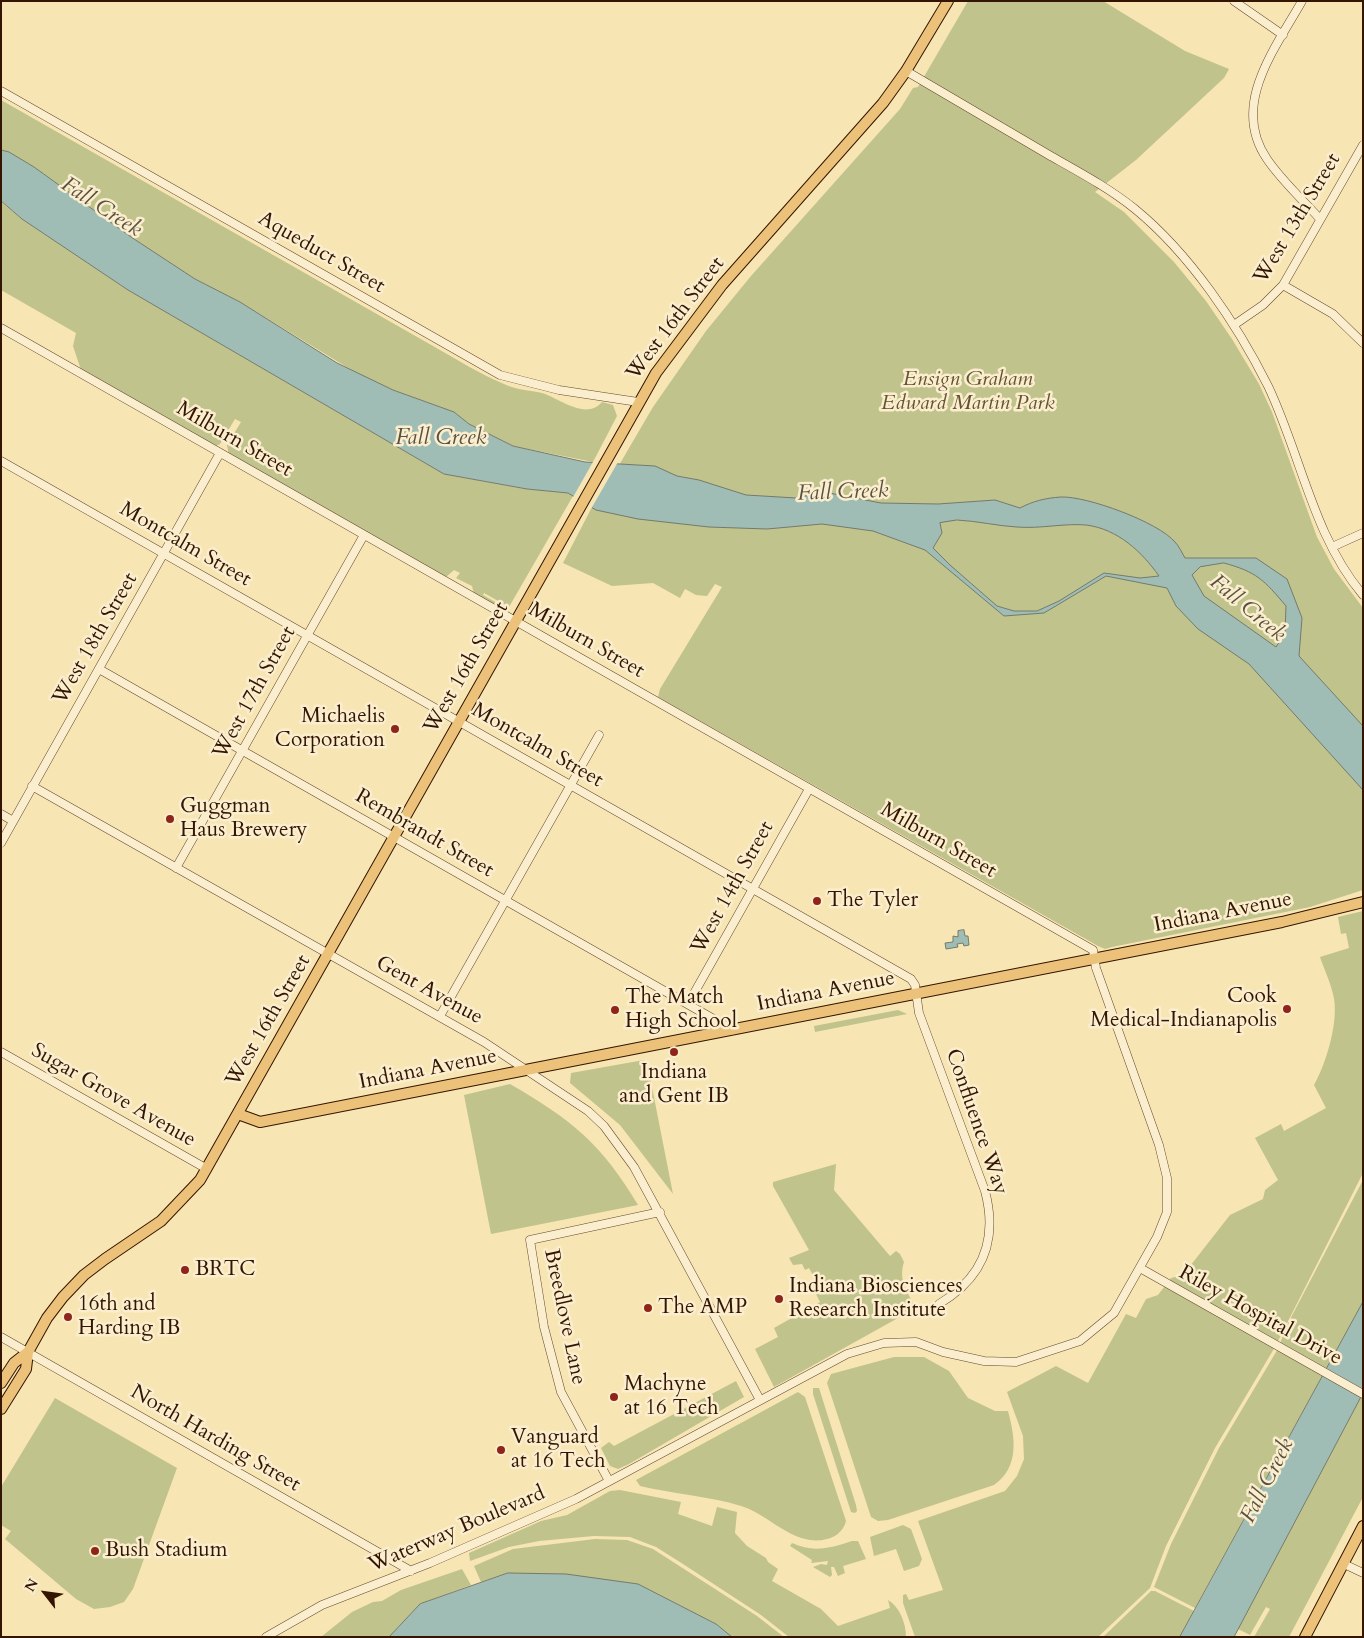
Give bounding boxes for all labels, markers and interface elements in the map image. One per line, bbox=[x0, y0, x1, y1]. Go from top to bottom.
street label: West 13th Street bbox=[1249, 149, 1347, 289]
water label: Fall Creek bbox=[56, 172, 146, 244]
street label: Aqueduct Street bbox=[253, 207, 389, 299]
street label: West 16th Street bbox=[621, 252, 731, 386]
park label: Ensign Graham Edward Martin Park bbox=[881, 367, 1055, 417]
street label: Milburn Street bbox=[172, 397, 296, 483]
water label: Fall Creek bbox=[396, 426, 486, 452]
water label: Fall Creek bbox=[797, 478, 889, 508]
street label: Montcalm Street bbox=[115, 497, 255, 593]
street label: West 18th Street bbox=[48, 569, 144, 709]
water label: Fall Creek bbox=[1204, 570, 1290, 648]
street label: West 16th Street bbox=[419, 598, 515, 738]
street label: Milburn Street bbox=[524, 598, 648, 684]
street label: West 17th Street bbox=[208, 622, 302, 764]
street label: Montcalm Street bbox=[467, 698, 607, 794]
place label: Michaelis Corporation bbox=[275, 704, 385, 754]
marker: Michaelis Corporation bbox=[389, 723, 401, 735]
street label: Rembrandt Street bbox=[350, 784, 498, 884]
place label: Guggman Haus Brewery bbox=[180, 794, 307, 844]
street label: Milburn Street bbox=[876, 798, 1000, 884]
marker: Guggman Haus Brewery bbox=[164, 813, 176, 825]
street label: West 14th Street bbox=[686, 817, 780, 959]
street label: Indiana Avenue bbox=[1152, 887, 1294, 939]
place label: The Tyler bbox=[827, 888, 918, 914]
marker: The Tyler bbox=[811, 895, 823, 907]
street label: West 16th Street bbox=[221, 951, 317, 1091]
street label: Gent Avenue bbox=[371, 951, 487, 1031]
street label: Indiana Avenue bbox=[755, 966, 897, 1018]
place label: Cook Medical-Indianapolis bbox=[1090, 984, 1277, 1034]
place label: The Match High School bbox=[625, 985, 737, 1035]
marker: Cook Medical-Indianapolis bbox=[1281, 1003, 1293, 1015]
marker: The Match High School bbox=[609, 1004, 621, 1016]
street label: Sugar Grove Avenue bbox=[26, 1039, 200, 1153]
street label: Indiana Avenue bbox=[357, 1044, 499, 1096]
marker: Indiana and Gent IB bbox=[668, 1046, 680, 1058]
street label: Confluence Way bbox=[939, 1046, 1013, 1198]
place label: Indiana and Gent IB bbox=[619, 1060, 729, 1110]
street label: Breedlove Lane bbox=[537, 1247, 591, 1387]
place label: BRTC bbox=[195, 1257, 255, 1283]
street label: Riley Hospital Drive bbox=[1174, 1261, 1346, 1371]
marker: BRTC bbox=[179, 1264, 191, 1276]
place label: Indiana Biosciences Research Institute bbox=[789, 1274, 963, 1324]
place label: 16th and Harding IB bbox=[78, 1292, 180, 1342]
marker: Indiana Biosciences Research Institute bbox=[773, 1293, 785, 1305]
place label: The AMP bbox=[658, 1295, 747, 1321]
marker: The AMP bbox=[642, 1302, 654, 1314]
marker: 16th and Harding IB bbox=[62, 1311, 74, 1323]
place label: Machyne at 16 Tech bbox=[624, 1372, 719, 1422]
street label: North Harding Street bbox=[126, 1380, 304, 1498]
marker: Machyne at 16 Tech bbox=[608, 1391, 620, 1403]
place label: Vanguard at 16 Tech bbox=[511, 1425, 606, 1475]
water label: Fall Creek bbox=[1236, 1435, 1300, 1527]
marker: Vanguard at 16 Tech bbox=[495, 1444, 507, 1456]
street label: Waterway Boulevard bbox=[365, 1481, 549, 1579]
place label: Bush Stadium bbox=[105, 1538, 228, 1564]
marker: Bush Stadium bbox=[89, 1545, 101, 1557]
north arrow bbox=[20, 1568, 70, 1618]
text: N bbox=[20, 1575, 43, 1595]

